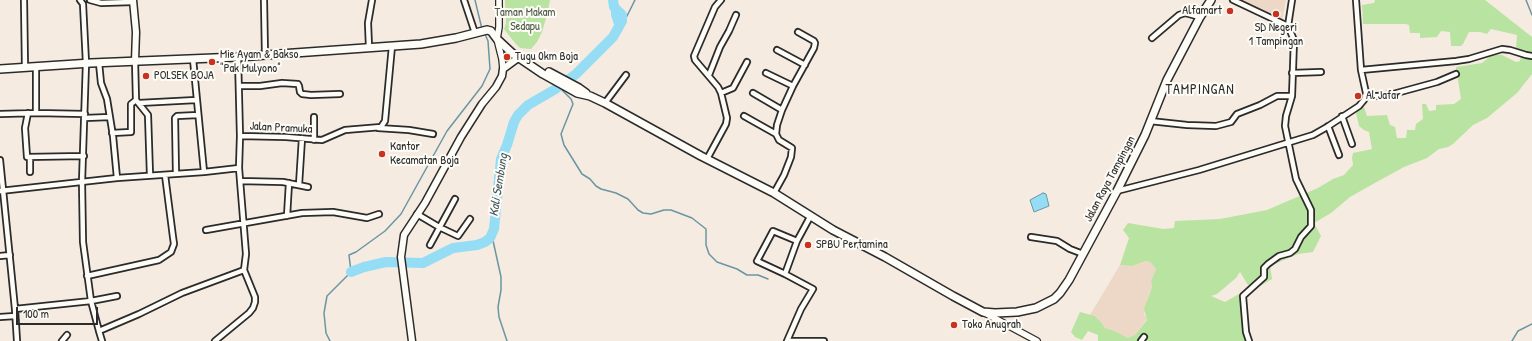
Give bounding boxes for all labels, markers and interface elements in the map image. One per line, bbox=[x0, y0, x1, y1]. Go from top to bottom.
place label: Alfamart bbox=[1182, 4, 1222, 18]
park label: Taman Makam Sedapu bbox=[494, 6, 556, 34]
marker: Alfamart bbox=[1225, 6, 1235, 16]
marker: SD Negeri 1 Tampingan bbox=[1271, 9, 1281, 19]
place label: SD Negeri 1 Tampingan bbox=[1249, 21, 1303, 49]
place label: Mie Ayam & Bakso "Pak Mulyono" bbox=[220, 48, 298, 76]
place label: Tugu 0km Boja bbox=[515, 50, 578, 64]
marker: Tugu 0km Boja bbox=[502, 52, 512, 62]
marker: Mie Ayam & Bakso "Pak Mulyono" bbox=[207, 57, 217, 67]
place label: POLSEK BOJA bbox=[154, 69, 214, 83]
marker: POLSEK BOJA bbox=[141, 71, 151, 81]
district label: TAMPINGAN bbox=[1165, 82, 1235, 98]
place label: Al Jafar bbox=[1366, 89, 1401, 103]
marker: Al Jafar bbox=[1353, 91, 1363, 101]
street label: Jalan Pramuka bbox=[249, 119, 313, 137]
street label: Jalan Raya Tampingan bbox=[1081, 134, 1139, 224]
place label: Kantor Kecamatan Boja bbox=[390, 140, 459, 168]
marker: Kantor Kecamatan Boja bbox=[377, 149, 387, 159]
water label: Kali Sembung bbox=[486, 152, 512, 218]
place label: SPBU Pertamina bbox=[816, 238, 888, 252]
marker: SPBU Pertamina bbox=[803, 240, 813, 250]
scale bar bbox=[18, 299, 100, 325]
text: 100 m bbox=[23, 305, 49, 322]
place label: Toko Anugrah bbox=[962, 318, 1021, 332]
marker: Toko Anugrah bbox=[949, 320, 959, 330]

